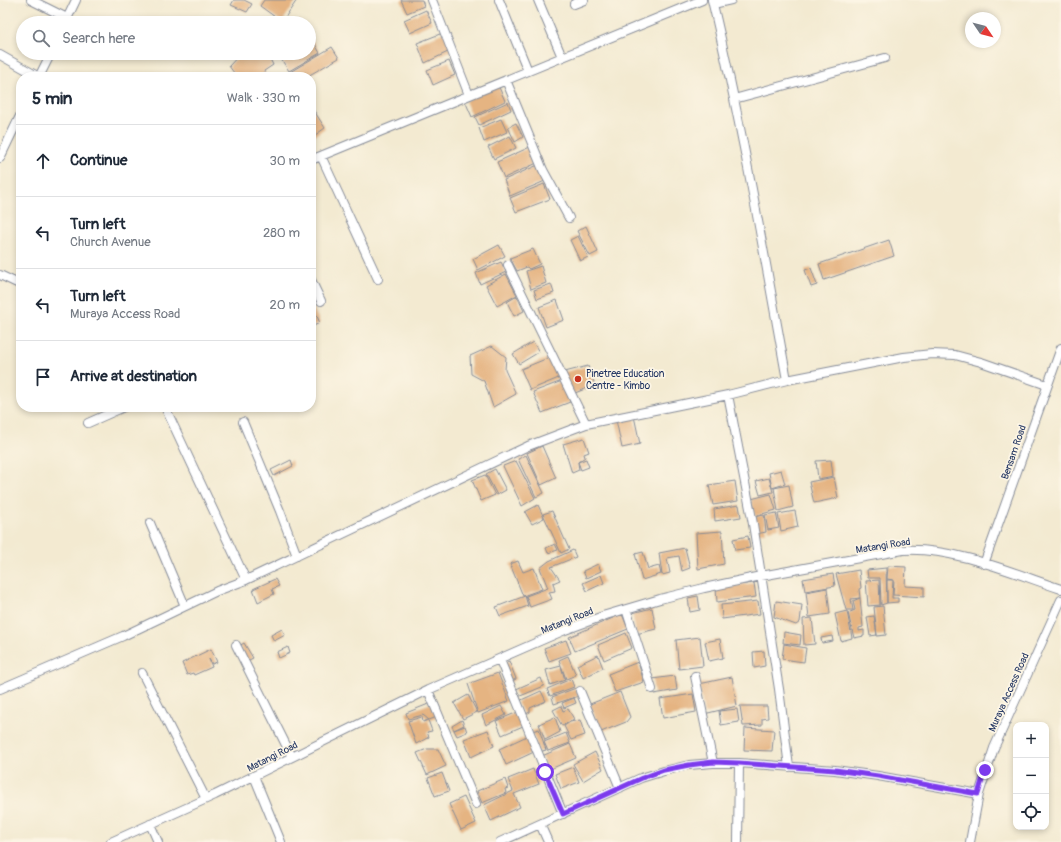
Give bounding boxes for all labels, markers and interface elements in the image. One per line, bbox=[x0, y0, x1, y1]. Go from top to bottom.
north arrow bbox=[965, 12, 1001, 48]
search box bbox=[16, 16, 316, 60]
icon: search bbox=[30, 27, 52, 49]
text: Search here bbox=[62, 29, 135, 48]
text: 5 min bbox=[32, 88, 72, 109]
text: Walk · 330 m bbox=[227, 90, 300, 106]
icon: ahead bbox=[32, 150, 54, 172]
text: Continue bbox=[70, 151, 128, 170]
text: 30 m bbox=[270, 153, 300, 169]
text: Turn left bbox=[70, 215, 126, 234]
icon: left bbox=[32, 222, 54, 244]
text: 280 m bbox=[263, 225, 300, 241]
text: Church Avenue bbox=[70, 234, 151, 250]
text: Turn left bbox=[70, 287, 126, 306]
icon: left bbox=[32, 294, 54, 316]
text: 20 m bbox=[269, 297, 300, 313]
text: Muraya Access Road bbox=[70, 306, 180, 322]
icon: arrive bbox=[32, 366, 54, 388]
text: Arrive at destination bbox=[70, 367, 197, 386]
place label: Pinetree Education Centre - Kimbo bbox=[586, 368, 665, 392]
marker: Pinetree Education Centre - Kimbo bbox=[573, 374, 583, 384]
street label: Bensam Road bbox=[999, 423, 1029, 481]
street label: Matangi Road bbox=[855, 536, 911, 556]
street label: Matangi Road bbox=[539, 605, 595, 637]
street label: Muraya Access Road bbox=[986, 651, 1032, 734]
map controls bbox=[1013, 722, 1049, 830]
button: + bbox=[1013, 722, 1049, 758]
street label: Matangi Road bbox=[245, 739, 300, 775]
button: − bbox=[1013, 758, 1049, 794]
route end bbox=[976, 761, 994, 779]
route start bbox=[536, 763, 554, 781]
button: locate bbox=[1013, 794, 1049, 830]

